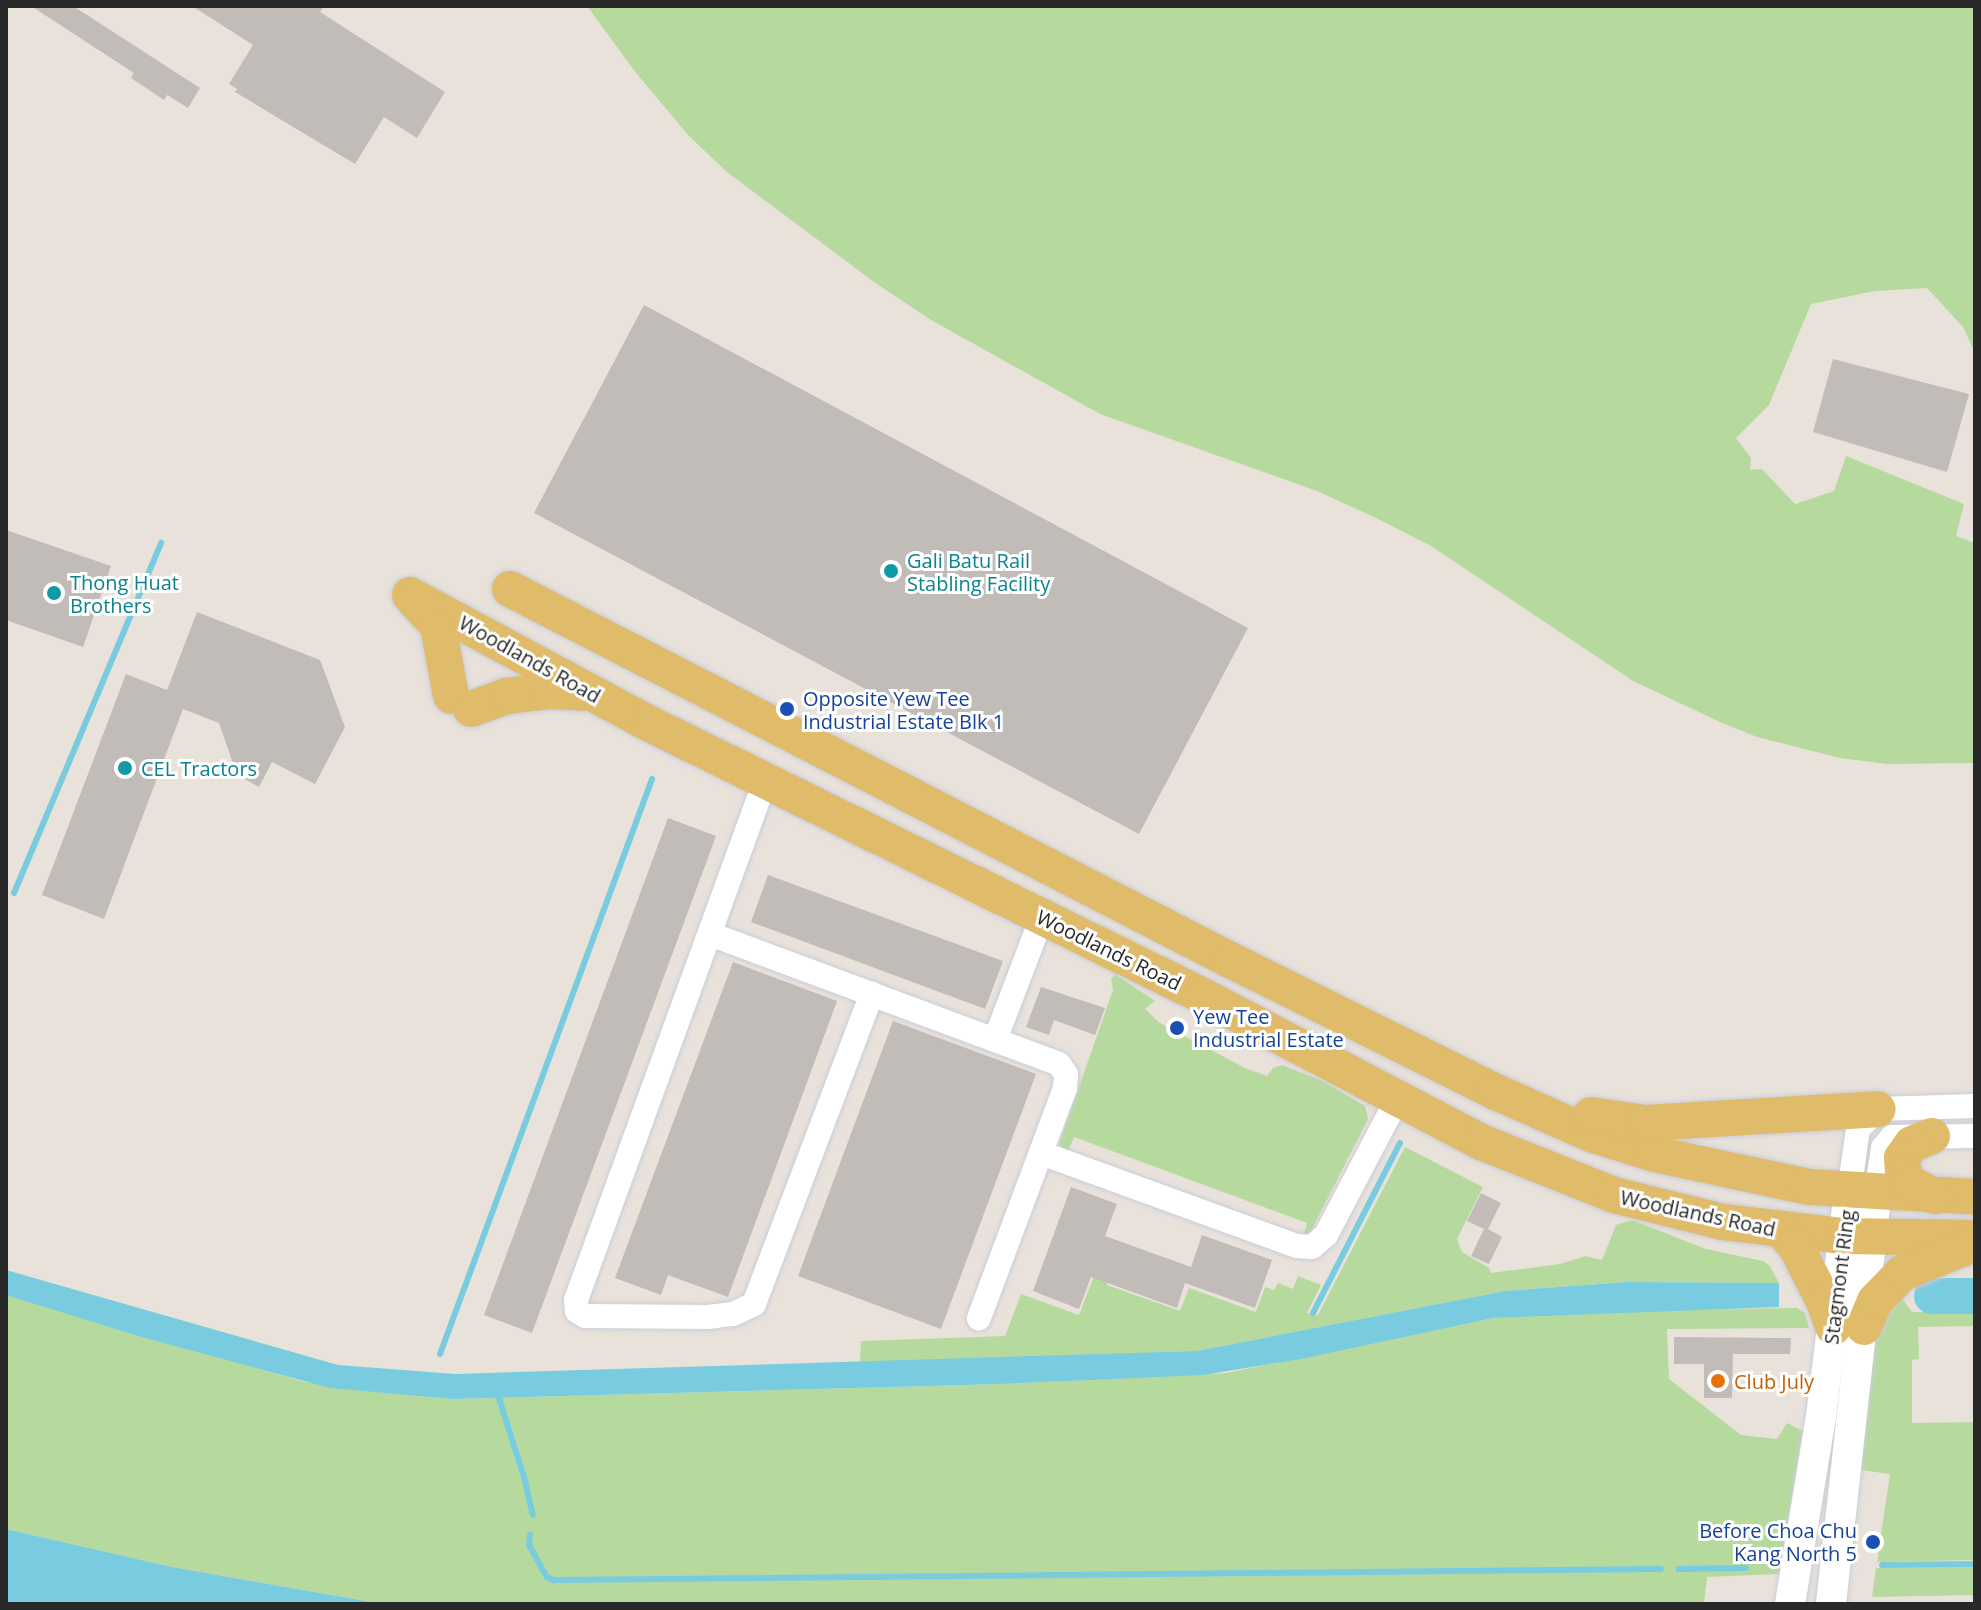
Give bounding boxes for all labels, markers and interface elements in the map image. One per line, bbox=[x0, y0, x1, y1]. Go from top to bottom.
place label: Gali Batu Rail Stabling Facility bbox=[907, 548, 1050, 595]
marker: Gali Batu Rail Stabling Facility bbox=[882, 562, 900, 580]
place label: Thong Huat Brothers bbox=[70, 570, 179, 617]
marker: Thong Huat Brothers bbox=[45, 584, 63, 602]
street label: Woodlands Road bbox=[455, 610, 605, 708]
place label: Opposite Yew Tee Industrial Estate Blk 1 bbox=[803, 686, 1004, 733]
marker: Opposite Yew Tee Industrial Estate Blk 1 bbox=[778, 700, 796, 718]
place label: CEL Tractors bbox=[141, 756, 257, 780]
marker: CEL Tractors bbox=[116, 759, 134, 777]
street label: Woodlands Road bbox=[1033, 905, 1185, 995]
place label: Yew Tee Industrial Estate bbox=[1193, 1004, 1344, 1051]
marker: Yew Tee Industrial Estate bbox=[1168, 1019, 1186, 1037]
street label: Woodlands Road bbox=[1618, 1185, 1778, 1241]
street label: Stagmont Ring bbox=[1819, 1208, 1859, 1346]
place label: Club July bbox=[1734, 1369, 1814, 1393]
marker: Club July bbox=[1709, 1372, 1727, 1390]
place label: Before Choa Chu Kang North 5 bbox=[1699, 1518, 1857, 1565]
marker: Before Choa Chu Kang North 5 bbox=[1864, 1533, 1882, 1551]

